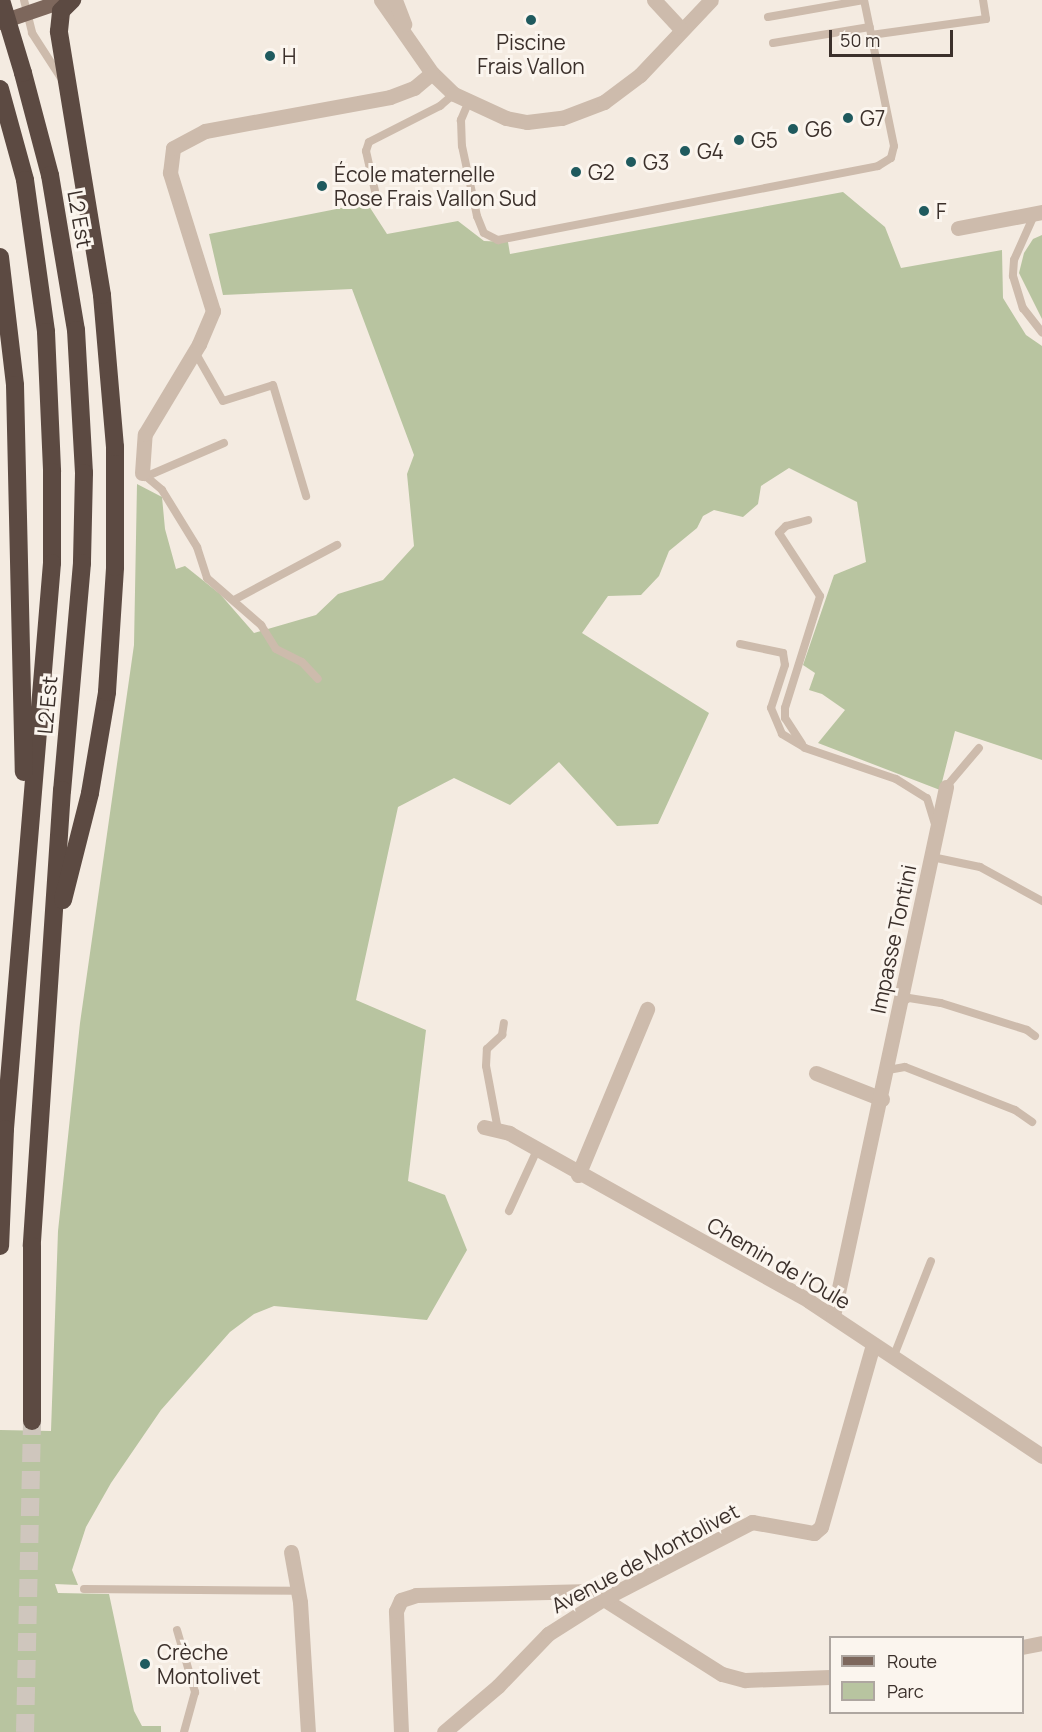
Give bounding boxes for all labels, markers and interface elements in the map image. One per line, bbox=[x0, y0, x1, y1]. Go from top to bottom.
marker: Piscine Frais Vallon bbox=[524, 13, 538, 27]
scale bar bbox=[832, 18, 956, 56]
text: 50 m bbox=[840, 28, 880, 52]
place label: Piscine Frais Vallon bbox=[477, 29, 585, 79]
place label: H bbox=[282, 43, 296, 69]
marker: H bbox=[263, 49, 277, 63]
place label: G7 bbox=[860, 105, 885, 131]
marker: G7 bbox=[841, 111, 855, 125]
place label: G6 bbox=[805, 116, 833, 142]
marker: G6 bbox=[786, 122, 800, 136]
place label: G5 bbox=[751, 127, 778, 153]
marker: G5 bbox=[732, 133, 746, 147]
place label: G4 bbox=[697, 138, 724, 164]
marker: G4 bbox=[678, 144, 692, 158]
place label: G3 bbox=[643, 149, 669, 175]
marker: G3 bbox=[624, 155, 638, 169]
place label: G2 bbox=[588, 159, 615, 185]
place label: École maternelle Rose Frais Vallon Sud bbox=[334, 161, 537, 211]
marker: G2 bbox=[569, 165, 583, 179]
marker: École maternelle Rose Frais Vallon Sud bbox=[315, 179, 329, 193]
street label: L2 Est bbox=[63, 188, 97, 250]
place label: F bbox=[936, 198, 947, 224]
marker: F bbox=[917, 204, 931, 218]
street label: L2 Est bbox=[32, 675, 62, 735]
street label: Impasse Tontini bbox=[865, 862, 921, 1016]
street label: Chemin de l'Oule bbox=[703, 1212, 855, 1314]
street label: Avenue de Montolivet bbox=[547, 1498, 743, 1618]
legend bbox=[829, 1636, 1024, 1714]
place label: Crèche Montolivet bbox=[157, 1639, 261, 1689]
text: Route bbox=[887, 1649, 937, 1673]
marker: Crèche Montolivet bbox=[138, 1657, 152, 1671]
text: Parc bbox=[887, 1679, 924, 1703]

